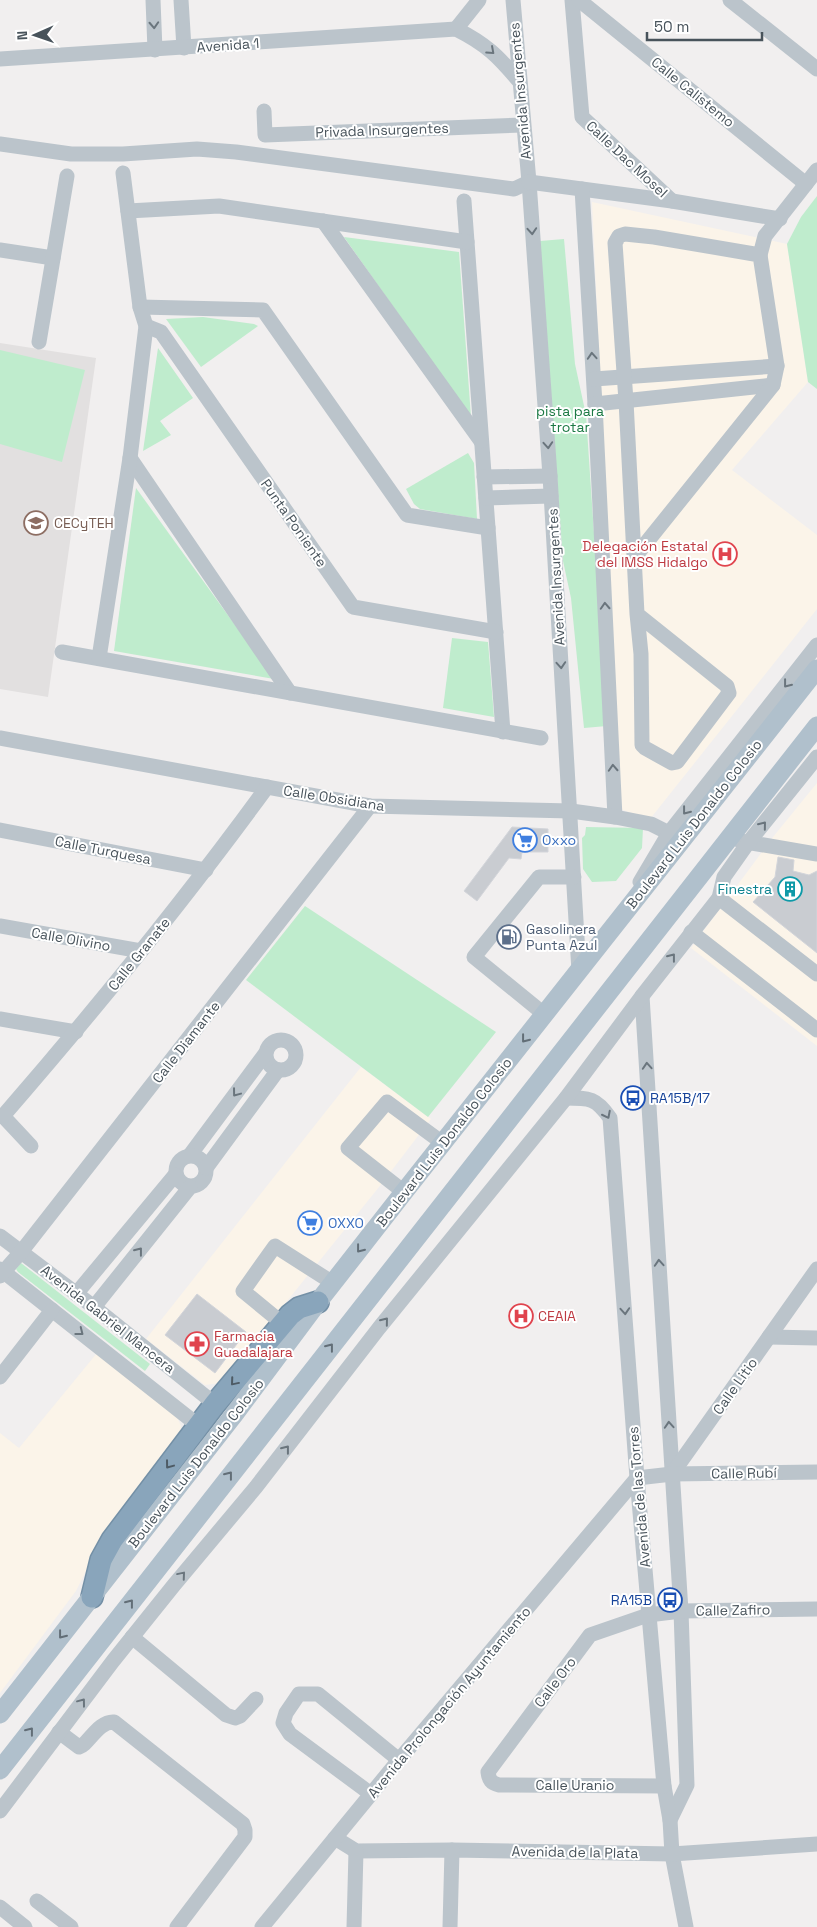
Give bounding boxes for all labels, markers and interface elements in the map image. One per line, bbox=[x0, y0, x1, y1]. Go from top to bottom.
north arrow bbox=[10, 10, 60, 60]
scale bar bbox=[647, 10, 762, 42]
text: 50 m bbox=[654, 17, 689, 36]
one-way arrow bbox=[148, 21, 159, 29]
street label: Avenida Insurgentes bbox=[505, 22, 535, 160]
text: N bbox=[13, 30, 31, 40]
street label: Avenida 1 bbox=[196, 34, 260, 56]
one-way arrow bbox=[486, 45, 495, 54]
street label: Calle Calistemo bbox=[648, 53, 738, 131]
street label: Calle Dac Mosel bbox=[583, 117, 671, 201]
street label: Privada Insurgentes bbox=[315, 119, 449, 141]
one-way arrow bbox=[527, 227, 538, 235]
one-way arrow bbox=[587, 352, 598, 360]
park label: pista para trotar bbox=[536, 402, 604, 436]
one-way arrow bbox=[542, 442, 553, 450]
street label: Punta Poniente bbox=[257, 475, 331, 571]
street label: Avenida Insurgentes bbox=[543, 508, 569, 646]
school or university icon: CECyTEH bbox=[23, 510, 49, 536]
place label: CECyTEH bbox=[54, 514, 114, 532]
place label: Delegación Estatal del IMSS Hidalgo bbox=[582, 537, 708, 571]
hospital icon: Delegación Estatal del IMSS Hidalgo bbox=[712, 541, 738, 567]
one-way arrow bbox=[600, 601, 611, 609]
one-way arrow bbox=[556, 661, 567, 669]
one-way arrow bbox=[784, 678, 792, 687]
street label: Boulevard Luis Donaldo Colosio bbox=[622, 736, 766, 912]
one-way arrow bbox=[608, 764, 619, 772]
street label: Calle Obsidiana bbox=[282, 781, 386, 815]
one-way arrow bbox=[684, 805, 692, 814]
one-way arrow bbox=[757, 821, 766, 830]
supermarket icon: Oxxo bbox=[512, 827, 538, 853]
place label: Oxxo bbox=[542, 831, 576, 849]
street label: Calle Turquesa bbox=[53, 832, 153, 868]
building icon: Finestra bbox=[777, 876, 803, 902]
place label: Finestra bbox=[717, 880, 772, 898]
street label: Calle Granate bbox=[104, 914, 174, 994]
place label: Gasolinera Punta Azul bbox=[526, 920, 597, 954]
street label: Calle Olivino bbox=[30, 923, 112, 955]
fuel station icon: Gasolinera Punta Azul bbox=[496, 924, 522, 950]
one-way arrow bbox=[666, 953, 675, 963]
street label: Calle Diamante bbox=[148, 997, 224, 1087]
one-way arrow bbox=[522, 1033, 531, 1043]
street label: Boulevard Luis Donaldo Colosio bbox=[372, 1054, 516, 1230]
one-way arrow bbox=[642, 1062, 653, 1070]
bus stop icon: RA15B/17 bbox=[620, 1085, 646, 1111]
one-way arrow bbox=[233, 1087, 242, 1097]
place label: RA15B/17 bbox=[650, 1089, 710, 1107]
one-way arrow bbox=[601, 1110, 611, 1119]
supermarket icon: OXXO bbox=[297, 1210, 323, 1236]
place label: OXXO bbox=[328, 1214, 364, 1232]
one-way arrow bbox=[357, 1243, 365, 1252]
one-way arrow bbox=[134, 1247, 143, 1256]
one-way arrow bbox=[654, 1259, 665, 1267]
street label: Avenida Gabriel Mancera bbox=[37, 1261, 179, 1377]
hospital icon: CEAIA bbox=[508, 1303, 534, 1329]
place label: CEAIA bbox=[538, 1307, 576, 1325]
one-way arrow bbox=[619, 1308, 630, 1316]
one-way arrow bbox=[380, 1318, 388, 1327]
one-way arrow bbox=[74, 1326, 83, 1334]
place label: Farmacia Guadalajara bbox=[214, 1327, 293, 1361]
pharmacy icon: Farmacia Guadalajara bbox=[184, 1331, 210, 1357]
one-way arrow bbox=[325, 1344, 334, 1353]
street label: Calle Litio bbox=[709, 1354, 761, 1418]
street label: Boulevard Luis Donaldo Colosio bbox=[124, 1375, 268, 1551]
one-way arrow bbox=[230, 1376, 239, 1385]
one-way arrow bbox=[664, 1421, 675, 1429]
street label: Avenida de las Torres bbox=[624, 1426, 654, 1568]
one-way arrow bbox=[280, 1446, 288, 1455]
one-way arrow bbox=[167, 1459, 175, 1468]
street label: Calle Rubí bbox=[711, 1463, 778, 1483]
one-way arrow bbox=[224, 1472, 232, 1481]
one-way arrow bbox=[177, 1571, 186, 1580]
bus stop icon: RA15B bbox=[657, 1587, 683, 1613]
place label: RA15B bbox=[611, 1591, 652, 1609]
one-way arrow bbox=[124, 1600, 132, 1609]
street label: Calle Zafiro bbox=[696, 1600, 770, 1620]
street label: Avenida Prolongación Ayuntamiento bbox=[363, 1603, 535, 1801]
one-way arrow bbox=[59, 1629, 68, 1639]
street label: Calle Oro bbox=[530, 1653, 580, 1711]
one-way arrow bbox=[76, 1698, 85, 1708]
one-way arrow bbox=[24, 1728, 33, 1737]
street label: Calle Uranio bbox=[536, 1776, 614, 1794]
street label: Avenida de la Plata bbox=[512, 1842, 638, 1862]

